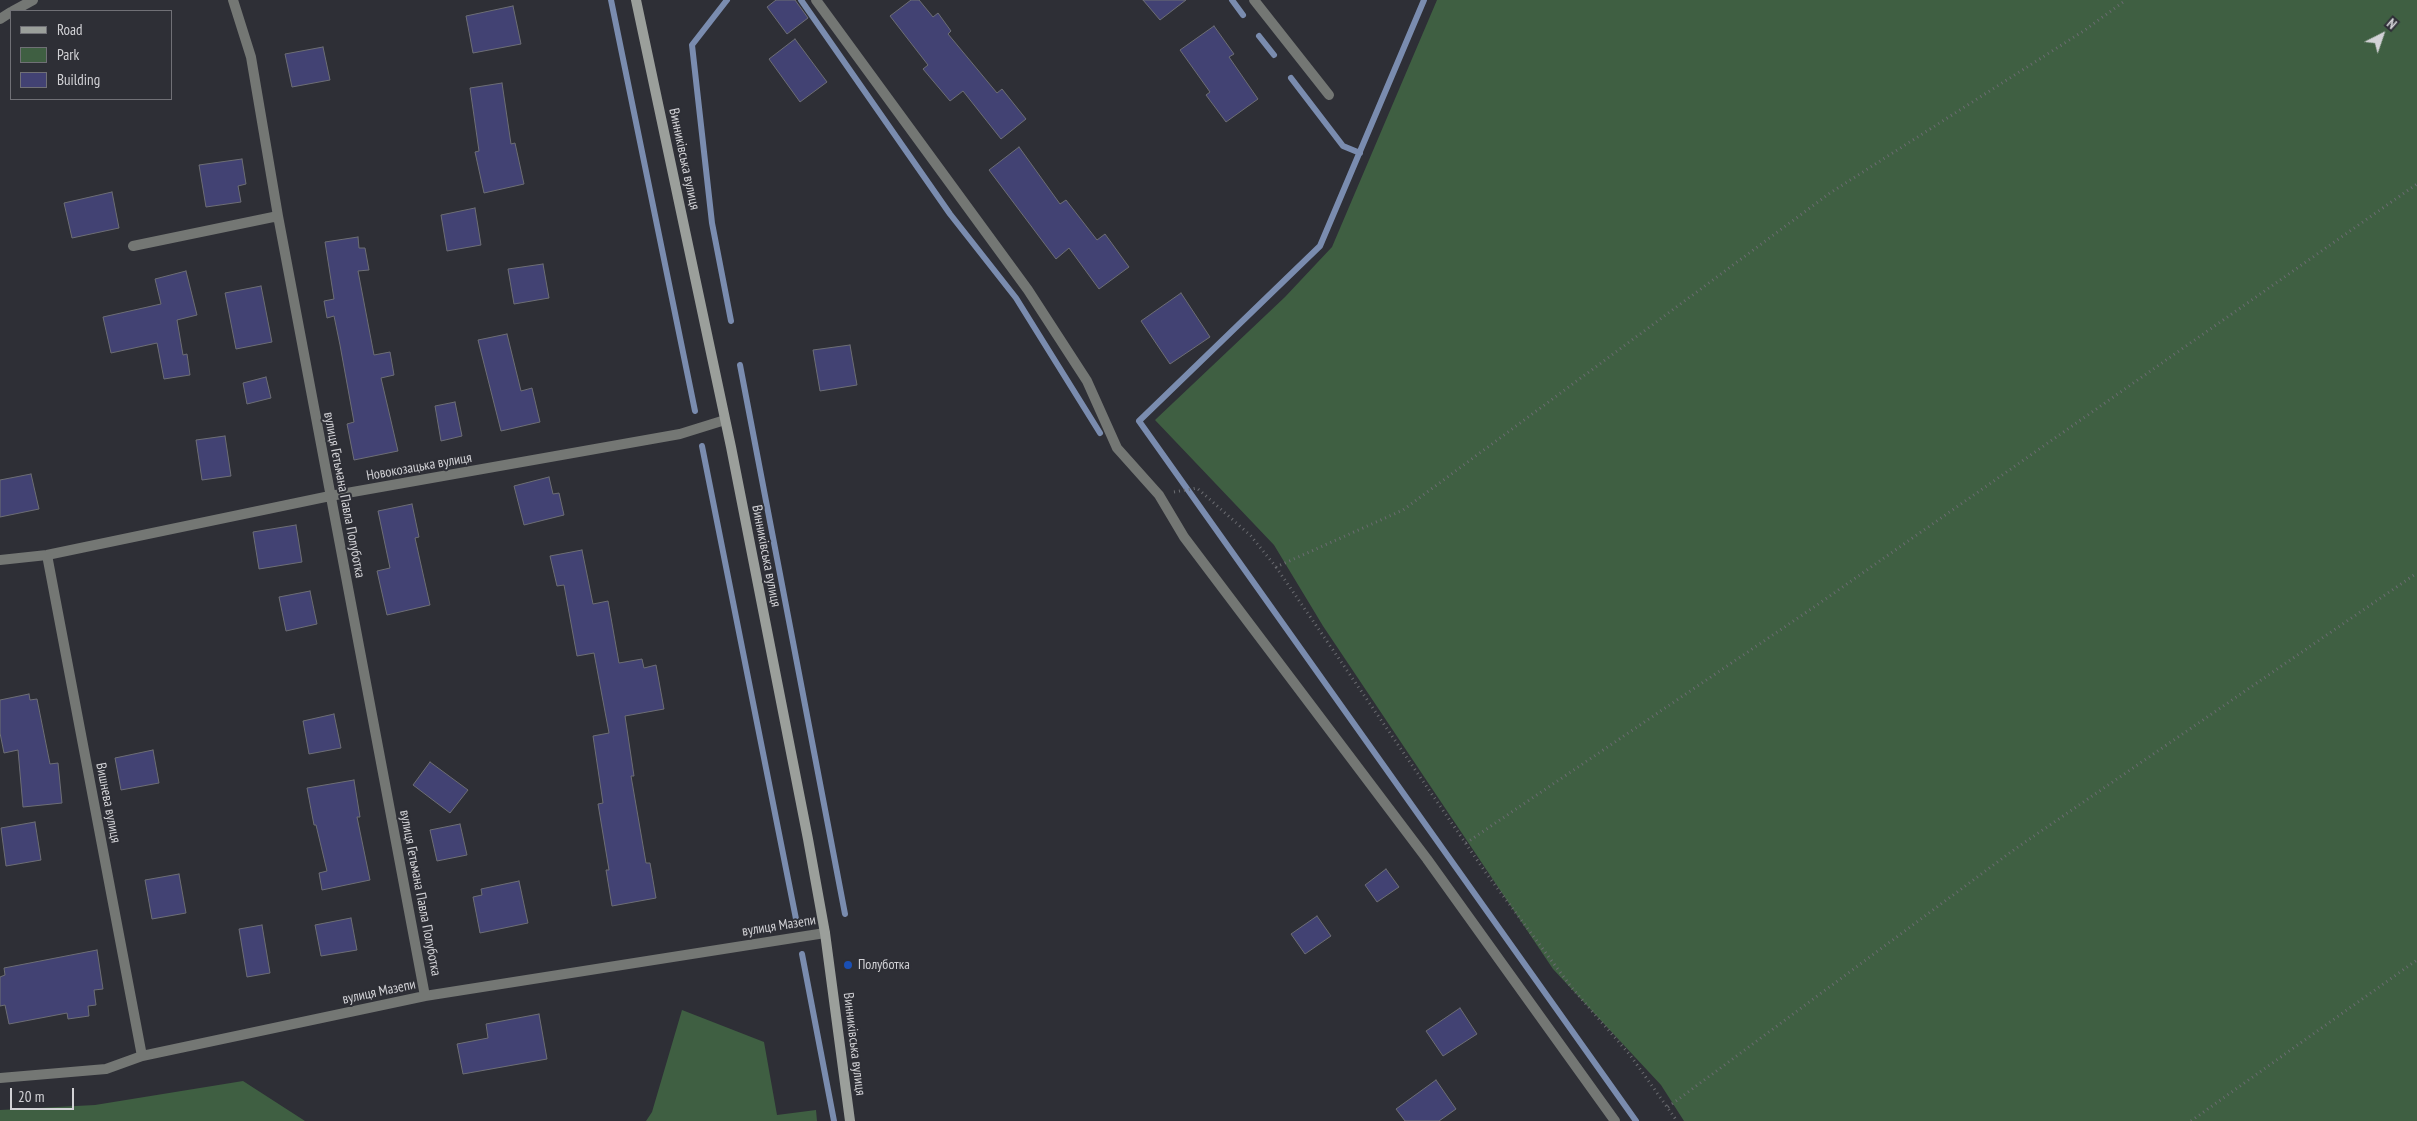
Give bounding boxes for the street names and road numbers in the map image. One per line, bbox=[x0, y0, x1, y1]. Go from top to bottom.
street label: Винниківська вулиця bbox=[665, 107, 703, 211]
street label: вулиця Гетьмана Павла Полуботка bbox=[320, 411, 368, 579]
street label: Новокозацька вулиця bbox=[365, 449, 473, 485]
street label: Винниківська вулиця bbox=[748, 504, 784, 608]
street label: Вишнева вулиця bbox=[92, 761, 124, 845]
street label: вулиця Гетьмана Павла Полуботка bbox=[396, 809, 444, 977]
street label: вулиця Мазепи bbox=[741, 912, 817, 940]
street label: вулиця Мазепи bbox=[341, 976, 417, 1008]
street label: Винниківська вулиця bbox=[839, 992, 869, 1096]

